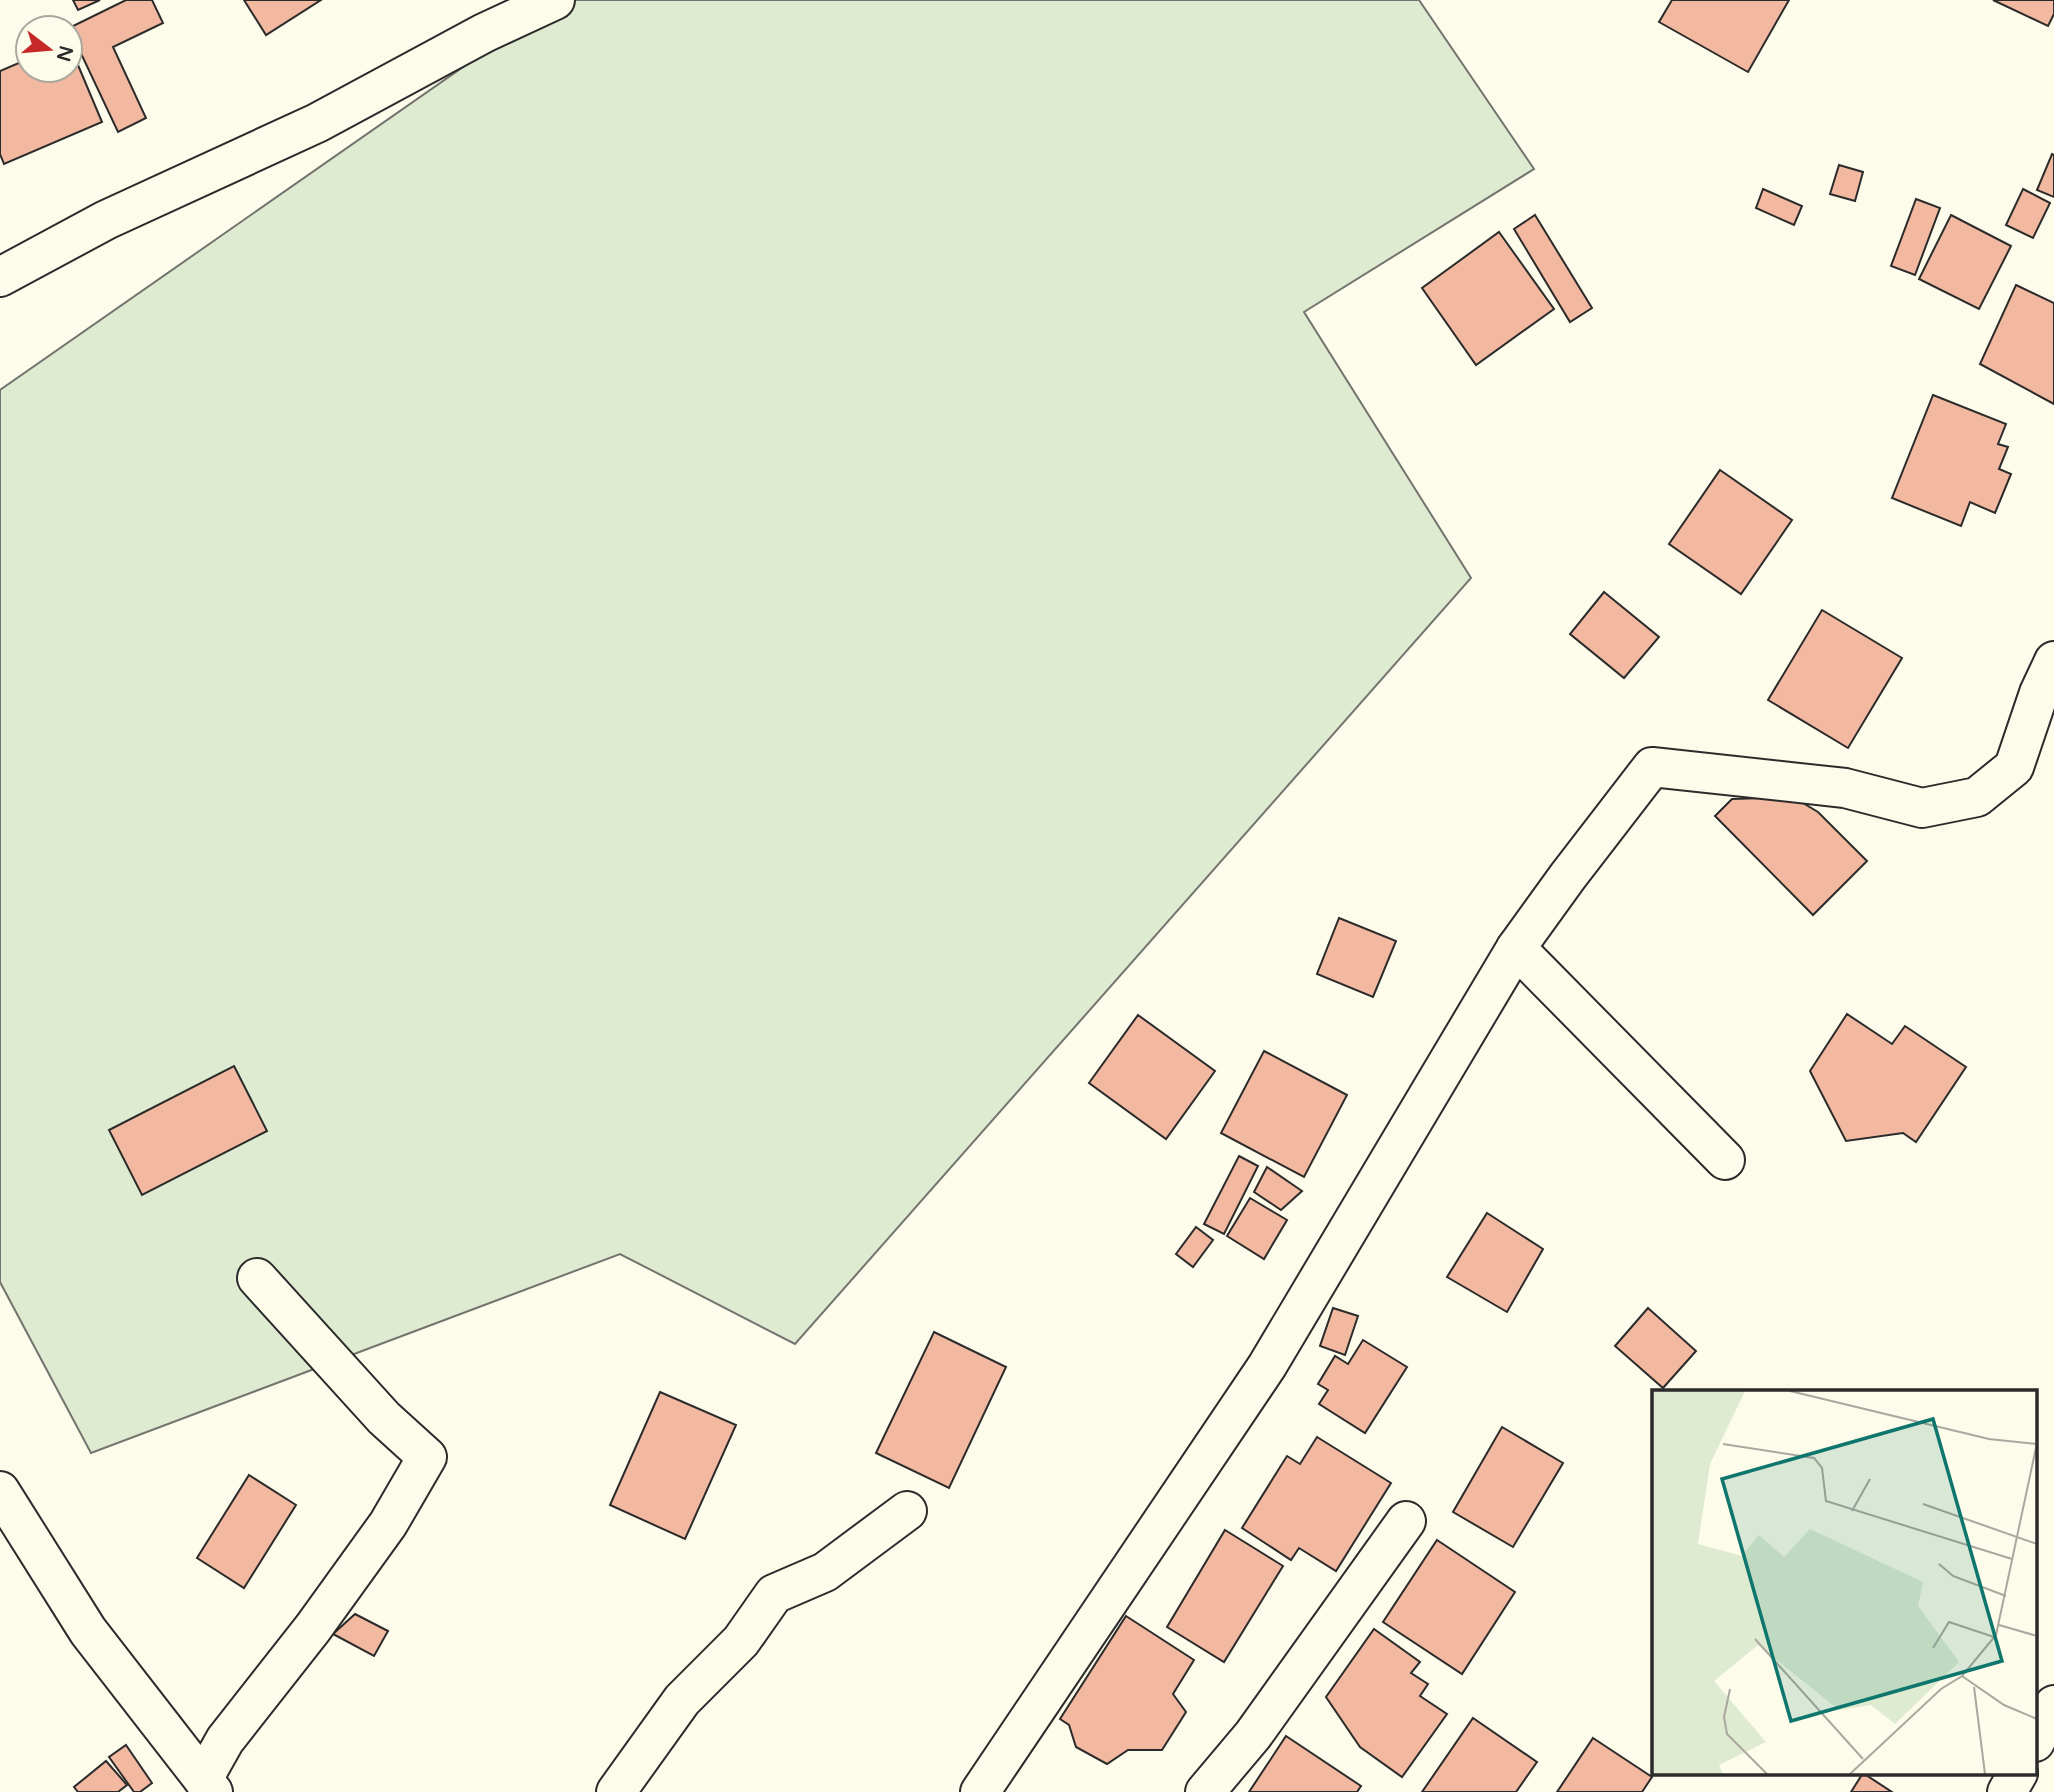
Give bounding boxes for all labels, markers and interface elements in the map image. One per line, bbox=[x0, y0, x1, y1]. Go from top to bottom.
north arrow bbox=[14, 14, 84, 84]
text: N bbox=[52, 43, 77, 64]
inset map bbox=[1652, 1390, 2036, 1774]

